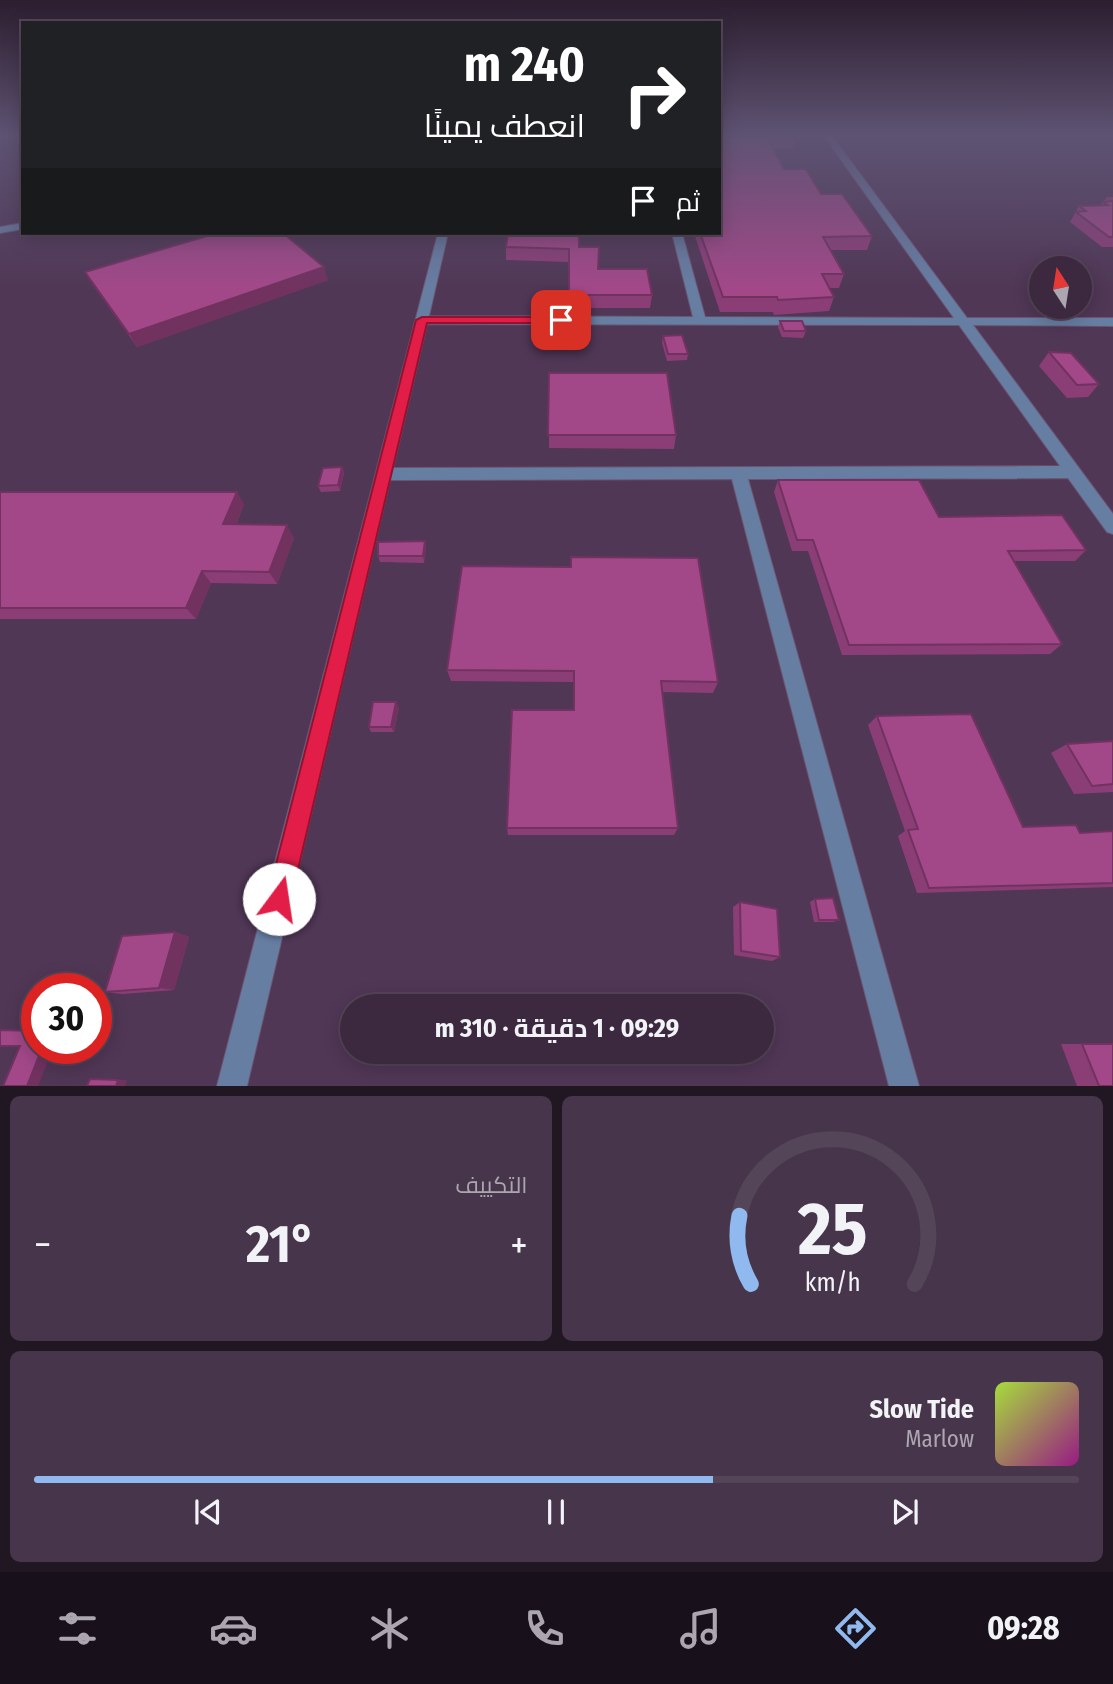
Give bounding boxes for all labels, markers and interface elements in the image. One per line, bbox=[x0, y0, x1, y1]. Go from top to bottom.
text: 240 m bbox=[464, 35, 585, 94]
icon: right bbox=[609, 49, 700, 140]
text: انعطف يمينًا bbox=[424, 107, 585, 145]
icon: arrive bbox=[624, 182, 662, 220]
text: ثم bbox=[676, 187, 700, 218]
north arrow bbox=[1029, 256, 1092, 318]
map controls bbox=[1029, 256, 1092, 319]
pin bbox=[531, 290, 591, 350]
icon: arrive bbox=[542, 301, 580, 339]
position arrow bbox=[242, 862, 316, 936]
speed limit sign: 30 bbox=[21, 973, 112, 1064]
text: 09:29 · 1 دقيقة · 310 m bbox=[435, 1013, 679, 1044]
text: التكييف bbox=[455, 1171, 528, 1199]
text: 25 bbox=[797, 1187, 867, 1274]
text: 21° bbox=[246, 1213, 315, 1276]
text: − bbox=[34, 1222, 51, 1268]
text: + bbox=[510, 1222, 528, 1268]
text: km/h bbox=[804, 1268, 860, 1298]
text: Slow Tide bbox=[870, 1394, 974, 1425]
text: Marlow bbox=[905, 1425, 974, 1453]
icon: previous bbox=[189, 1493, 227, 1531]
icon: pause bbox=[537, 1493, 575, 1531]
icon: next bbox=[886, 1493, 924, 1531]
icon: filters bbox=[53, 1604, 102, 1653]
icon: car bbox=[209, 1604, 258, 1653]
icon: climate bbox=[365, 1604, 414, 1653]
icon: phone bbox=[520, 1604, 569, 1653]
icon: music bbox=[676, 1604, 725, 1653]
icon: directions bbox=[831, 1604, 880, 1653]
text: 09:28 bbox=[987, 1609, 1060, 1647]

